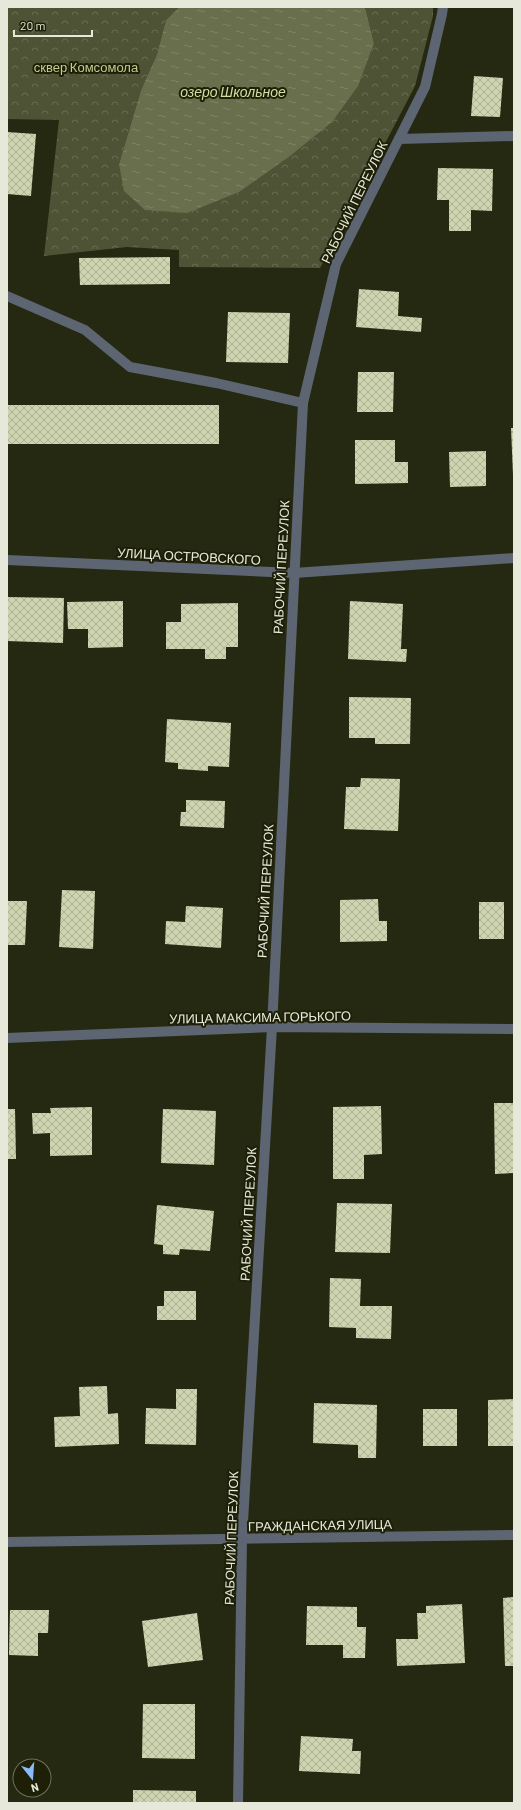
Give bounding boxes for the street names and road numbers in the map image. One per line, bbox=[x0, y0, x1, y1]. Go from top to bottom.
street label: РАБОЧИЙ ПЕРЕУЛОК bbox=[317, 138, 391, 266]
street label: РАБОЧИЙ ПЕРЕУЛОК bbox=[270, 499, 293, 634]
street label: УЛИЦА ОСТРОВСКОГО bbox=[117, 544, 261, 568]
street label: РАБОЧИЙ ПЕРЕУЛОК bbox=[254, 823, 277, 958]
street label: УЛИЦА МАКСИМА ГОРЬКОГО bbox=[169, 1007, 351, 1027]
street label: РАБОЧИЙ ПЕРЕУЛОК bbox=[237, 1146, 260, 1281]
street label: РАБОЧИЙ ПЕРЕУЛОК bbox=[221, 1470, 241, 1605]
street label: ГРАЖДАНСКАЯ УЛИЦА bbox=[248, 1516, 392, 1534]

